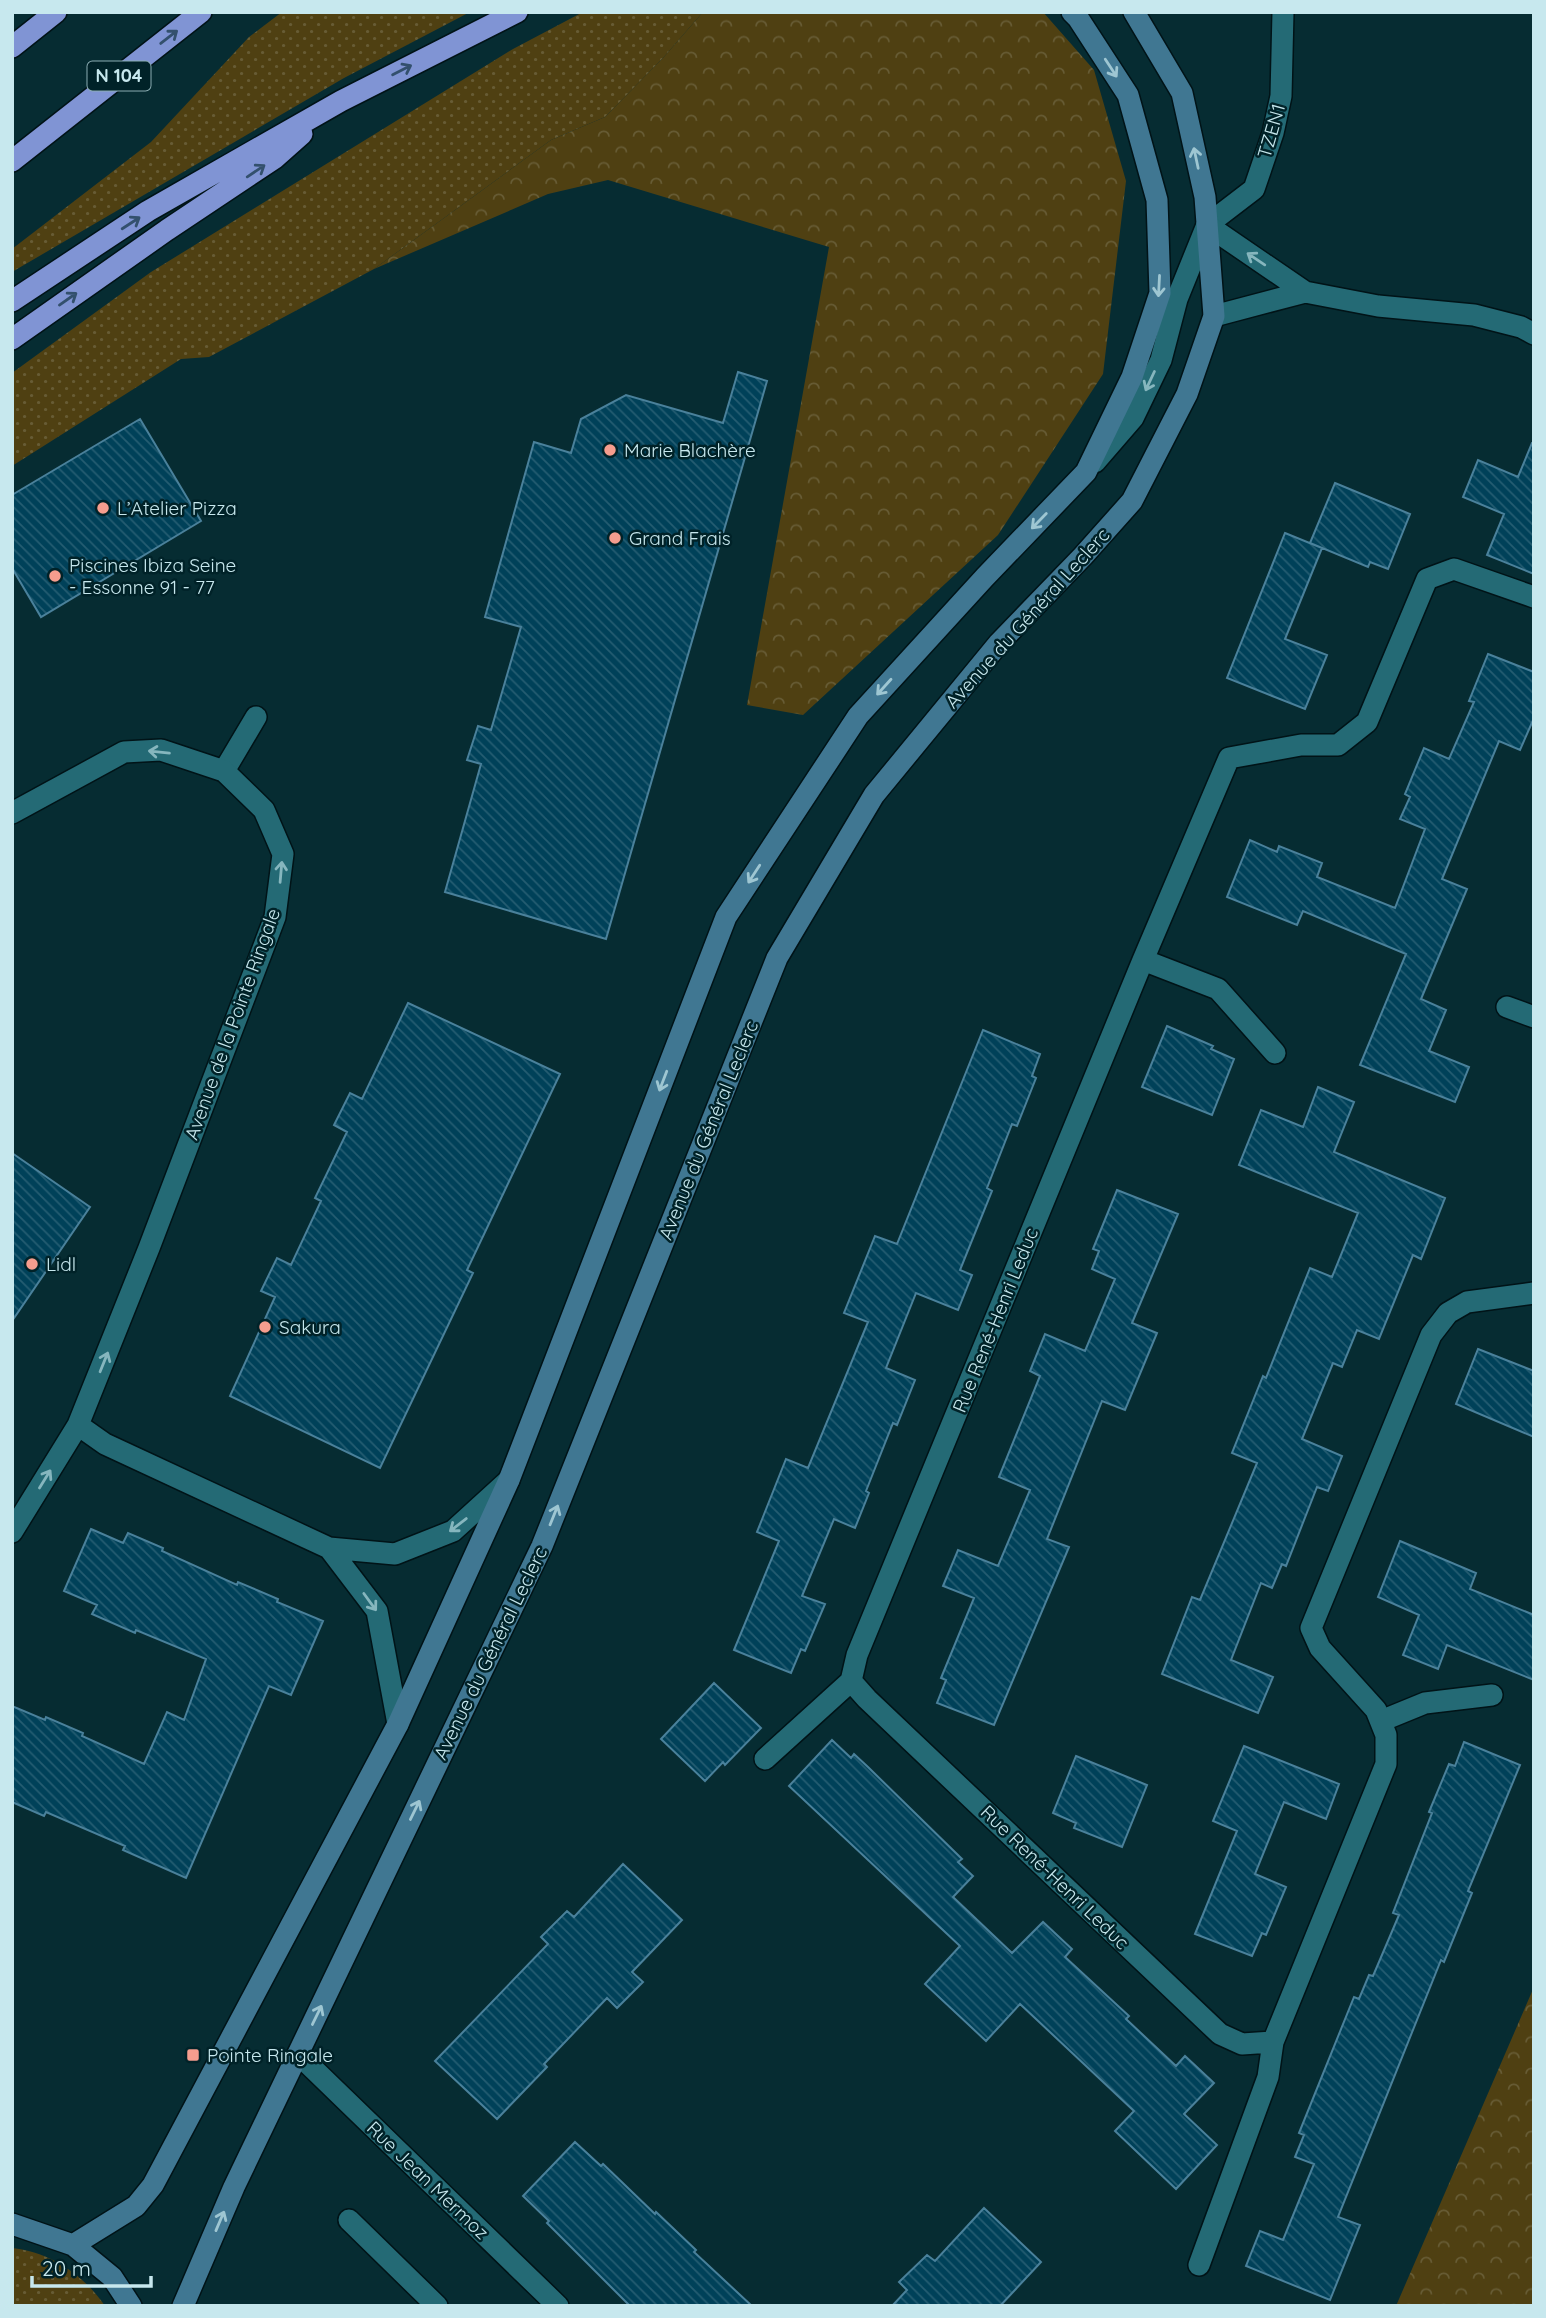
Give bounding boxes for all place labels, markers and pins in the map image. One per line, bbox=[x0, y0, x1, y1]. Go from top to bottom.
place label: Marie Blachère bbox=[624, 438, 756, 462]
marker: Marie Blachère bbox=[602, 442, 618, 458]
place label: L’Atelier Pizza bbox=[117, 496, 237, 520]
marker: L’Atelier Pizza bbox=[95, 500, 111, 516]
place label: Grand Frais bbox=[629, 526, 731, 550]
marker: Grand Frais bbox=[607, 530, 623, 546]
place label: Piscines Ibiza Seine - Essonne 91 - 77 bbox=[69, 553, 236, 599]
marker: Piscines Ibiza Seine - Essonne 91 - 77 bbox=[47, 568, 63, 584]
place label: Lidl bbox=[46, 1252, 76, 1276]
marker: Lidl bbox=[24, 1256, 40, 1272]
place label: Sakura bbox=[279, 1315, 341, 1339]
marker: Sakura bbox=[257, 1319, 273, 1335]
place label: Pointe Ringale bbox=[207, 2043, 333, 2067]
marker: Pointe Ringale bbox=[185, 2047, 201, 2063]

